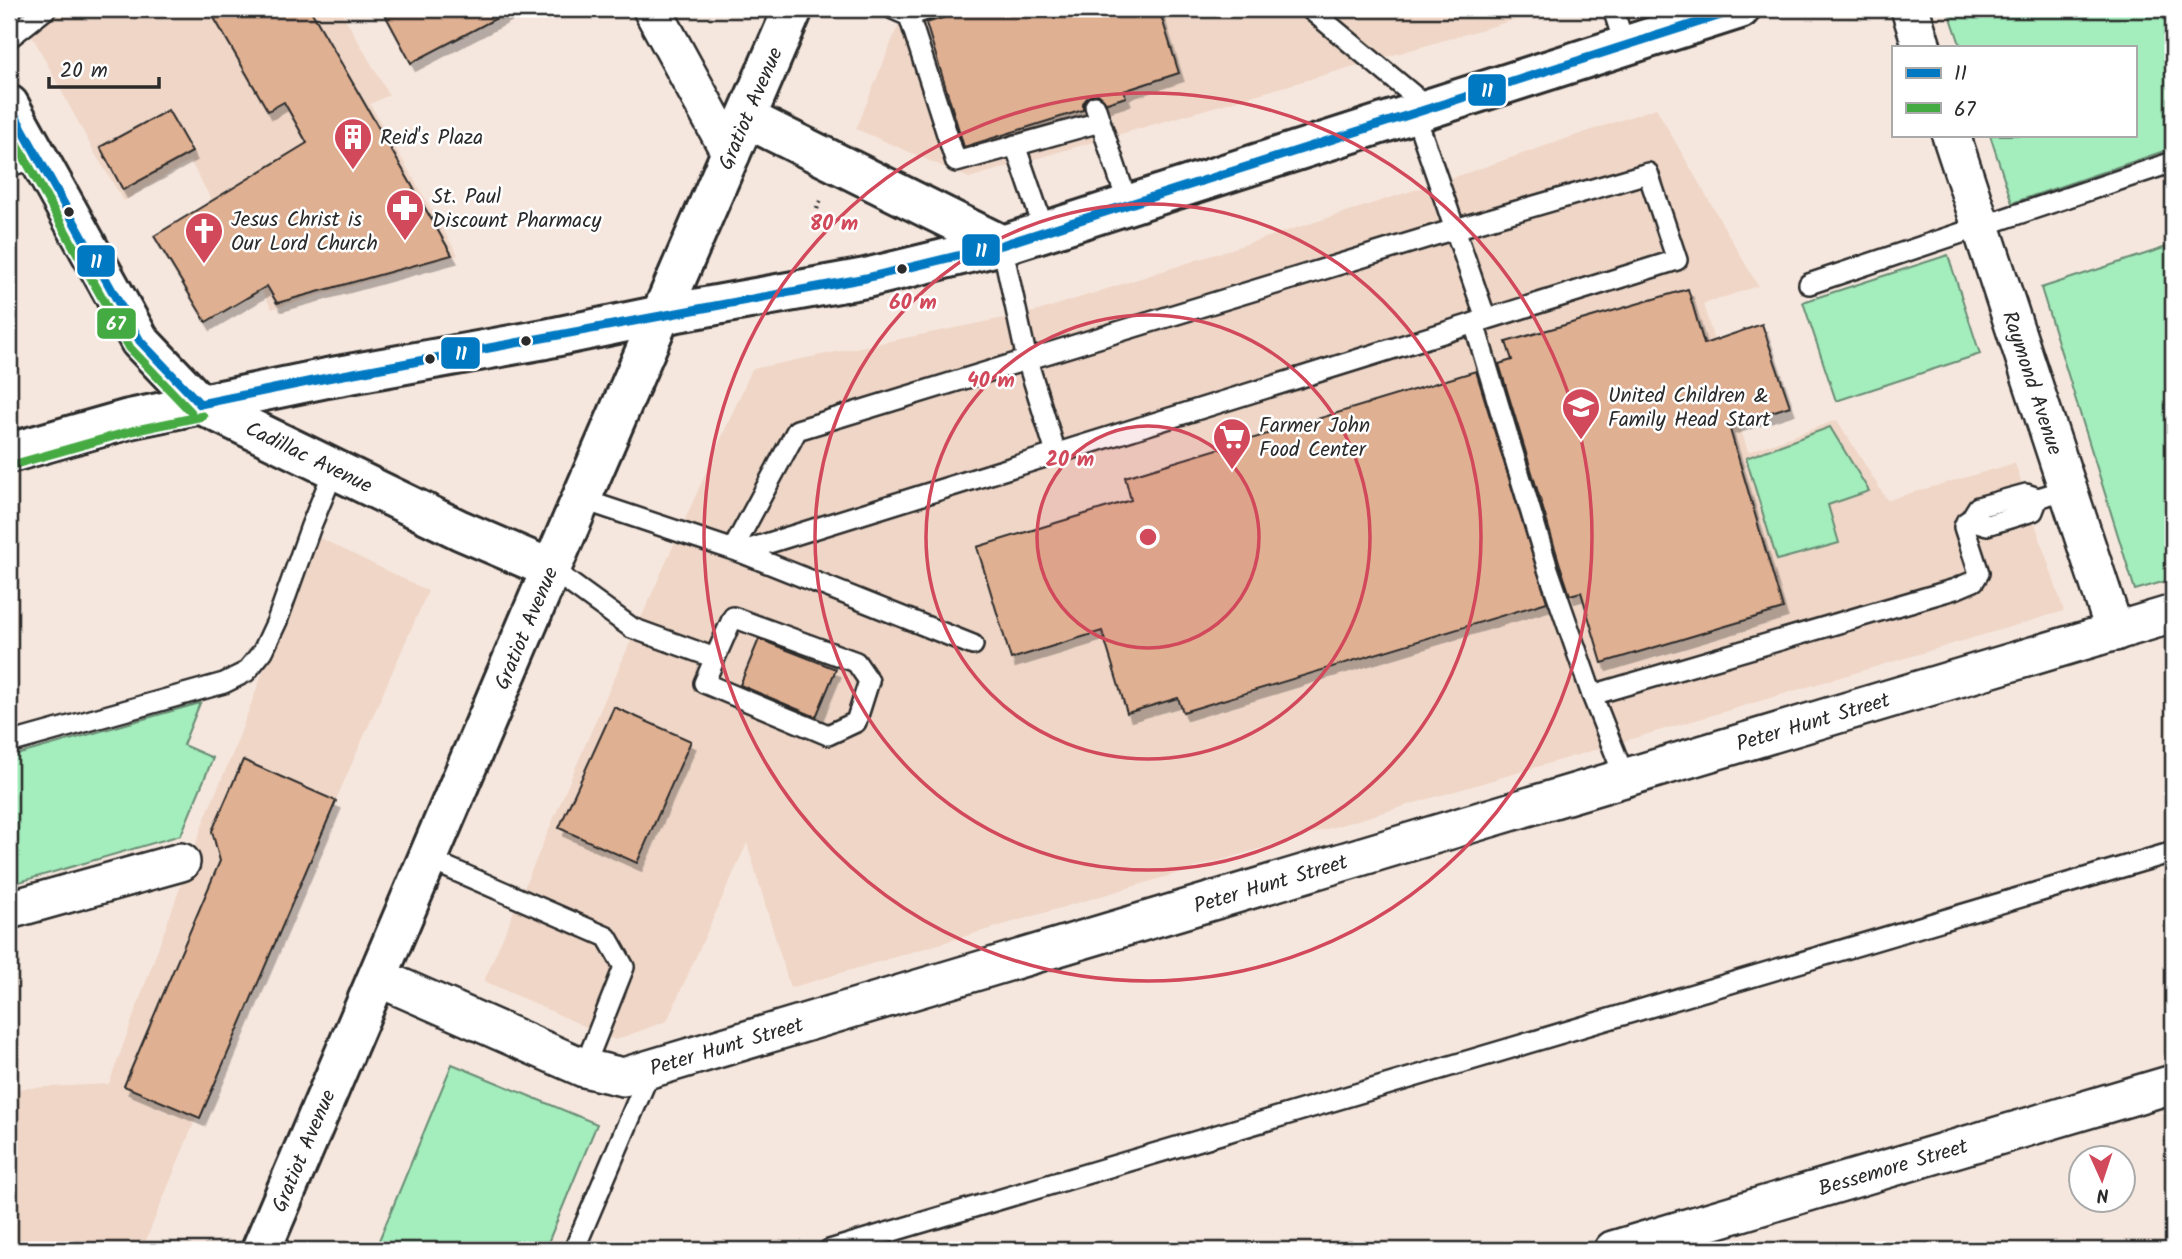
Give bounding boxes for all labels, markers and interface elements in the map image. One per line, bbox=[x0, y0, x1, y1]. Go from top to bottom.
street label: Gratiot Avenue bbox=[710, 42, 793, 176]
scale bar bbox=[49, 46, 159, 90]
legend bbox=[1892, 46, 2136, 136]
text: 20 m bbox=[60, 55, 108, 88]
text: 11 bbox=[1954, 58, 1967, 91]
line badge: 11 bbox=[1467, 73, 1507, 107]
text: 11 bbox=[1481, 77, 1493, 107]
text: 67 bbox=[1954, 94, 1977, 127]
building icon: Reid's Plaza bbox=[332, 116, 374, 171]
place label: Reid's Plaza bbox=[380, 122, 483, 155]
place label: St. Paul Discount Pharmacy bbox=[432, 181, 602, 238]
pharmacy icon: St. Paul Discount Pharmacy bbox=[384, 187, 426, 242]
place label: Jesus Christ is Our Lord Church bbox=[231, 204, 378, 261]
unlabelled marker bbox=[62, 205, 76, 219]
text: 80 m bbox=[810, 208, 858, 241]
church icon: Jesus Christ is Our Lord Church bbox=[183, 210, 225, 265]
line badge: 11 bbox=[961, 233, 1001, 267]
text: 11 bbox=[975, 237, 987, 267]
line badge: 11 bbox=[76, 244, 116, 278]
text: 11 bbox=[90, 248, 102, 278]
unlabelled marker bbox=[895, 262, 909, 276]
text: 60 m bbox=[889, 287, 937, 320]
line badge: 67 bbox=[96, 307, 137, 340]
street label: Raymond Avenue bbox=[1992, 307, 2071, 460]
text: 67 bbox=[106, 310, 127, 340]
unlabelled marker bbox=[519, 334, 533, 348]
line badge: 11 bbox=[440, 336, 481, 370]
text: 11 bbox=[455, 340, 467, 370]
unlabelled marker bbox=[423, 352, 437, 366]
text: 40 m bbox=[967, 365, 1015, 398]
place label: United Children & Family Head Start bbox=[1608, 380, 1771, 437]
school or university icon: United Children & Family Head Start bbox=[1560, 386, 1602, 441]
place label: Farmer John Food Center bbox=[1259, 410, 1370, 467]
street label: Cadillac Avenue bbox=[239, 413, 378, 503]
supermarket icon: Farmer John Food Center bbox=[1211, 416, 1253, 471]
text: 20 m bbox=[1046, 444, 1094, 477]
centre of rings bbox=[1136, 525, 1160, 549]
street label: Gratiot Avenue bbox=[486, 562, 568, 695]
street label: Peter Hunt Street bbox=[1732, 684, 1895, 762]
street label: Peter Hunt Street bbox=[1190, 846, 1353, 924]
street label: Peter Hunt Street bbox=[646, 1009, 809, 1086]
street label: Gratiot Avenue bbox=[264, 1084, 346, 1218]
street label: Bessemore Street bbox=[1815, 1130, 1973, 1206]
north arrow bbox=[2066, 1144, 2136, 1214]
text: N bbox=[2096, 1179, 2110, 1209]

